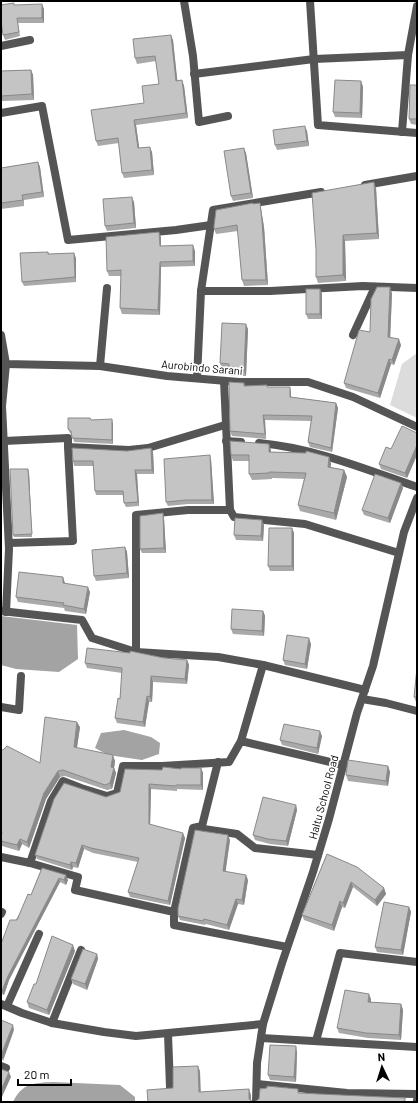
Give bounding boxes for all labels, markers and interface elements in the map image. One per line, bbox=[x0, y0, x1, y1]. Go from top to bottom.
street label: Aurobindo Sarani bbox=[161, 357, 243, 377]
street label: Haltu School Road bbox=[306, 754, 340, 840]
north arrow bbox=[362, 1047, 402, 1087]
text: N bbox=[377, 1050, 385, 1063]
scale bar bbox=[18, 1061, 71, 1087]
text: 20 m bbox=[24, 1067, 50, 1081]

